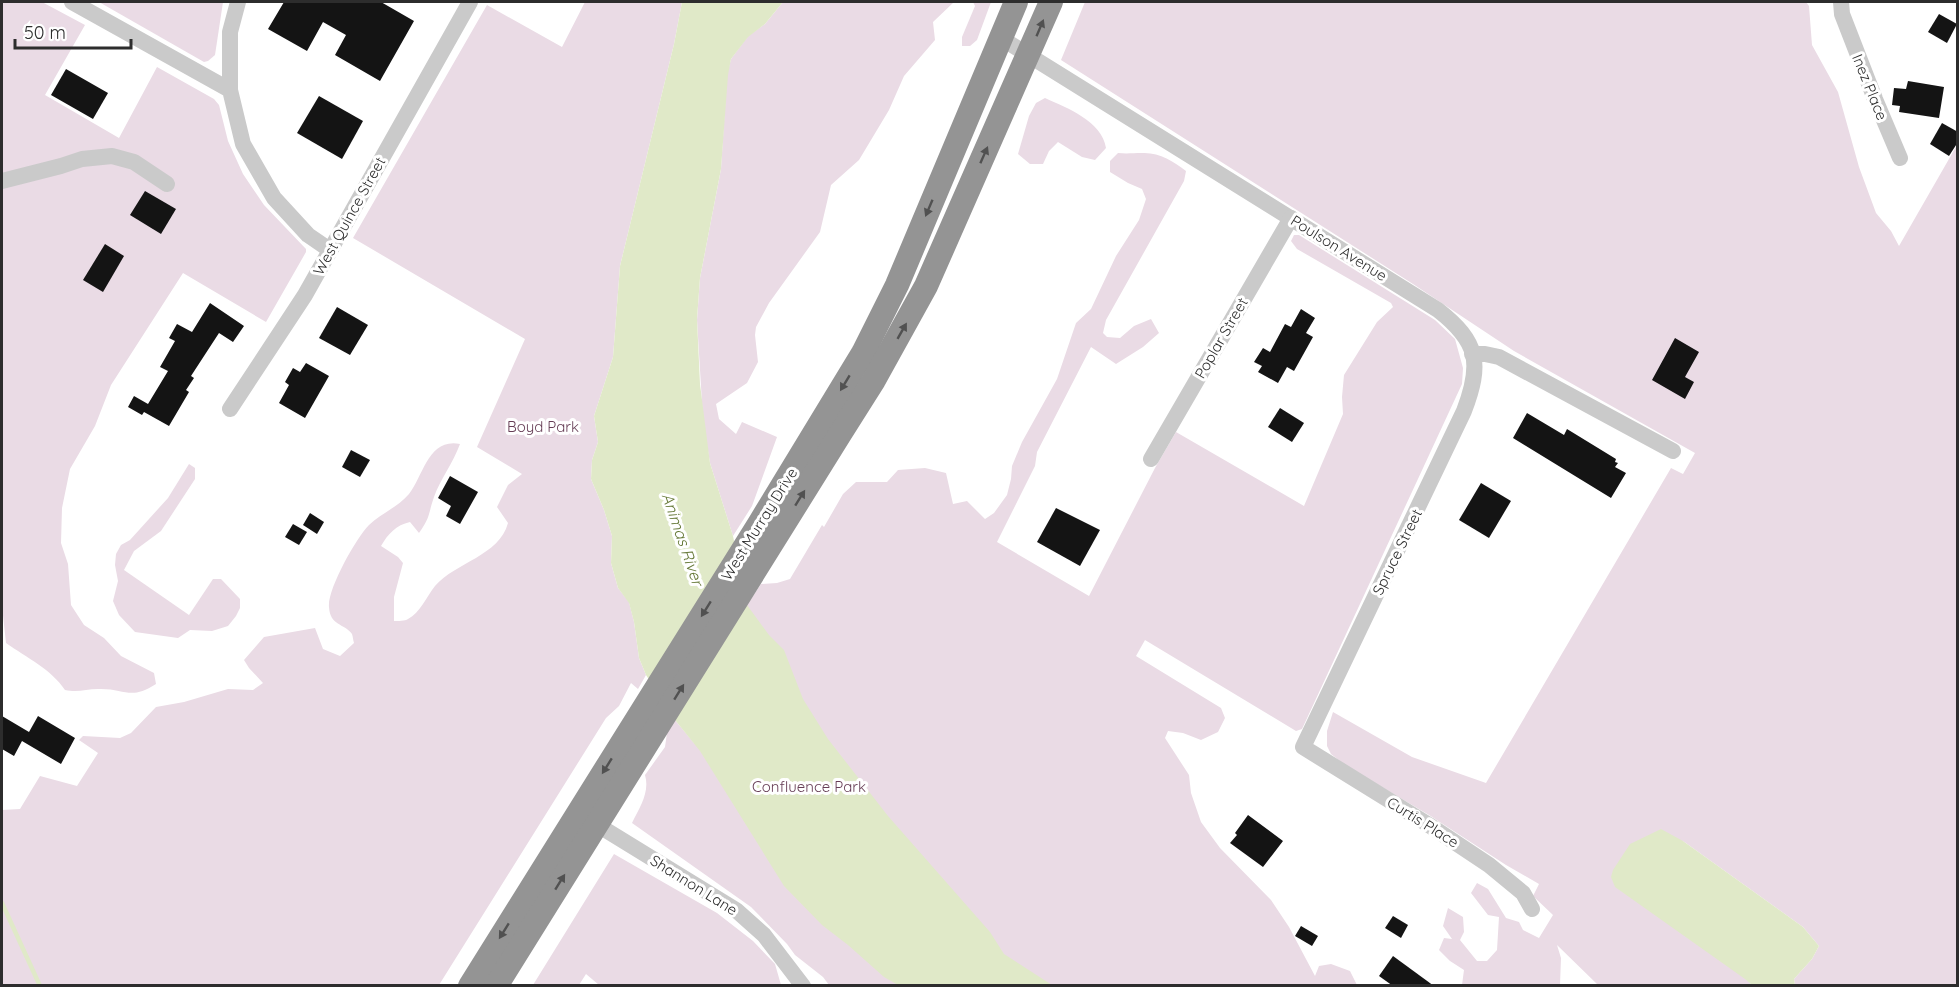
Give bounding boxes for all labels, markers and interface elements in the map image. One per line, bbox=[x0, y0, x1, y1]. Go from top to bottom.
scale bar bbox=[15, 12, 130, 50]
one-way arrow bbox=[1035, 18, 1045, 36]
text: 50 m bbox=[24, 21, 66, 44]
street label: Inez Place bbox=[1848, 51, 1892, 123]
one-way arrow bbox=[980, 146, 989, 163]
street label: West Quince Street bbox=[309, 154, 389, 278]
one-way arrow bbox=[924, 199, 934, 217]
street label: Poulson Avenue bbox=[1287, 211, 1391, 285]
street label: Poplar Street bbox=[1190, 294, 1252, 382]
one-way arrow bbox=[897, 322, 907, 339]
one-way arrow bbox=[840, 375, 851, 391]
park label: Boyd Park bbox=[507, 417, 579, 436]
street label: West Murray Drive bbox=[717, 464, 801, 584]
water label: Animas River bbox=[658, 490, 709, 590]
one-way arrow bbox=[795, 490, 806, 506]
street label: Spruce Street bbox=[1368, 506, 1426, 598]
one-way arrow bbox=[700, 600, 711, 617]
one-way arrow bbox=[673, 684, 684, 700]
one-way arrow bbox=[602, 758, 613, 774]
park label: Confluence Park bbox=[752, 777, 866, 796]
street label: Curtis Place bbox=[1384, 792, 1462, 852]
street label: Shannon Lane bbox=[647, 851, 741, 919]
one-way arrow bbox=[555, 874, 566, 890]
one-way arrow bbox=[498, 923, 509, 939]

